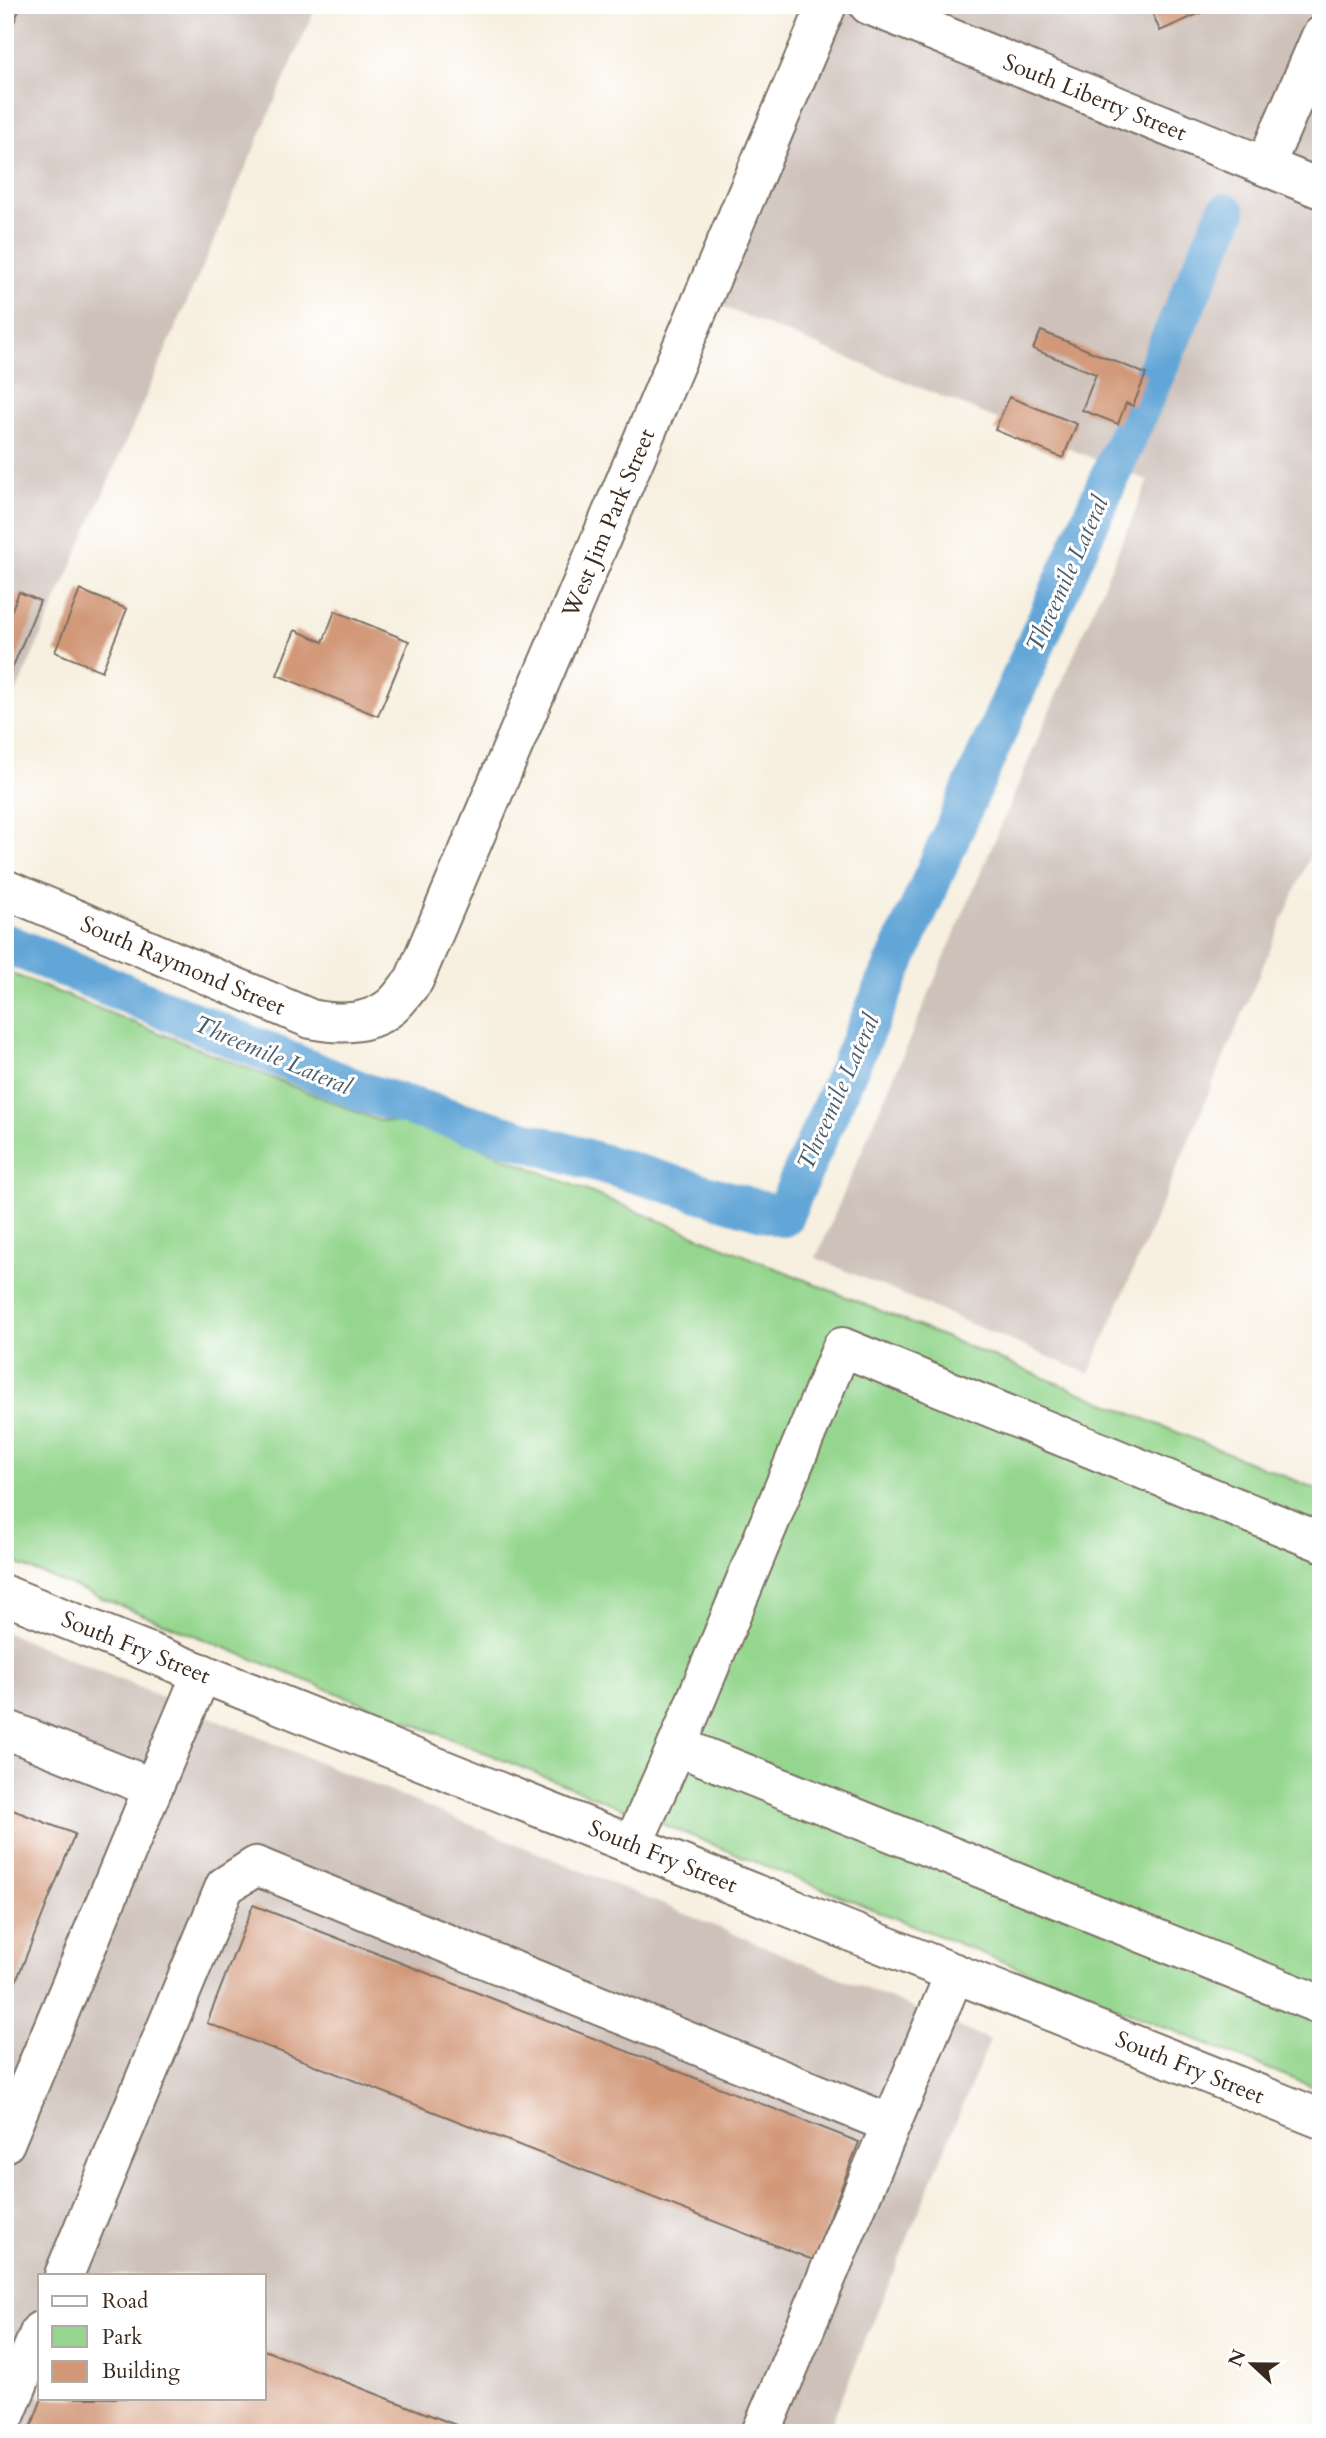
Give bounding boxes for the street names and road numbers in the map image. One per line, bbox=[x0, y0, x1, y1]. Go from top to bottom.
street label: South Liberty Street bbox=[999, 47, 1191, 148]
street label: West Jim Park Street bbox=[554, 424, 662, 623]
street label: South Raymond Street bbox=[76, 908, 290, 1023]
street label: South Fry Street bbox=[57, 1604, 215, 1691]
street label: South Fry Street bbox=[584, 1813, 742, 1900]
street label: South Fry Street bbox=[1111, 2024, 1269, 2111]

